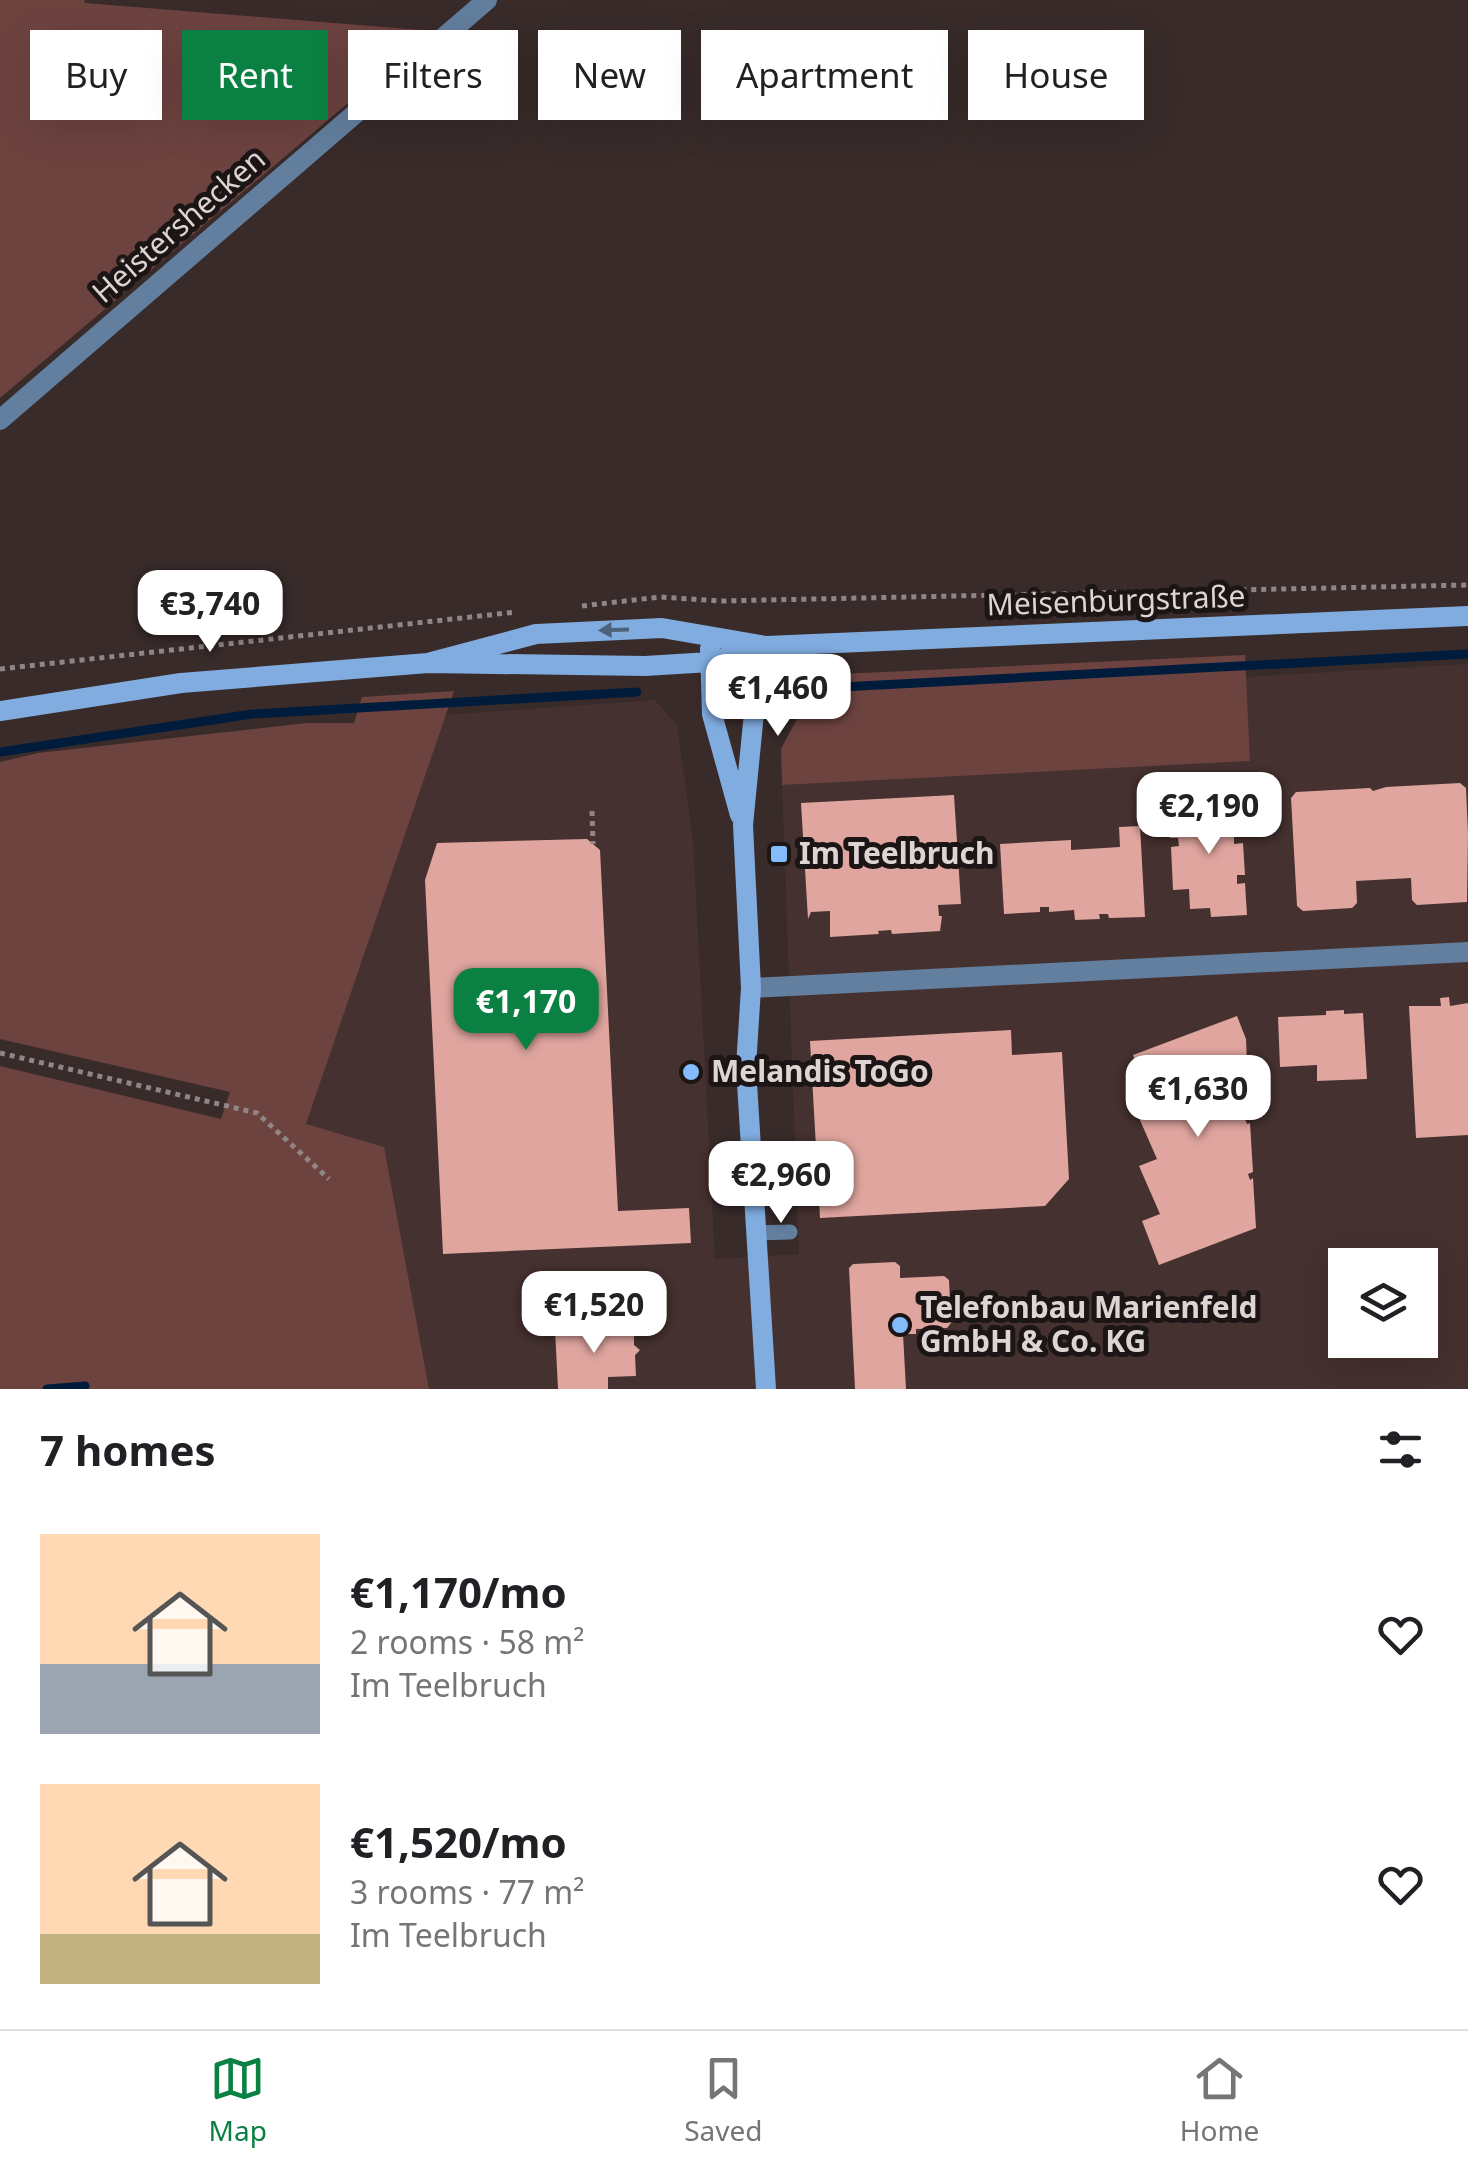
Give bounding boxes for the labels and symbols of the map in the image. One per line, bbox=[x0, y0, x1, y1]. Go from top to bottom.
street label: Heistershecken bbox=[83, 138, 273, 312]
pin: €3,740 bbox=[129, 570, 291, 655]
street label: Meisenburgstraße bbox=[986, 574, 1246, 625]
one-way arrow bbox=[597, 623, 629, 639]
pin: €1,460 bbox=[697, 654, 859, 739]
pin: €2,190 bbox=[1128, 772, 1290, 857]
place label: Im Teelbruch bbox=[799, 832, 995, 873]
marker: Im Teelbruch bbox=[768, 843, 790, 865]
pin: €1,170 bbox=[445, 968, 607, 1053]
place label: Melandis ToGo bbox=[711, 1050, 929, 1091]
pin: €1,630 bbox=[1117, 1055, 1279, 1140]
marker: Melandis ToGo bbox=[680, 1061, 702, 1083]
pin: €2,960 bbox=[700, 1141, 862, 1226]
pin: €1,520 bbox=[513, 1271, 675, 1356]
place label: Telefonbau Marienfeld GmbH & Co. KG bbox=[920, 1286, 1258, 1361]
marker: Telefonbau Marienfeld GmbH & Co. KG bbox=[889, 1314, 911, 1336]

